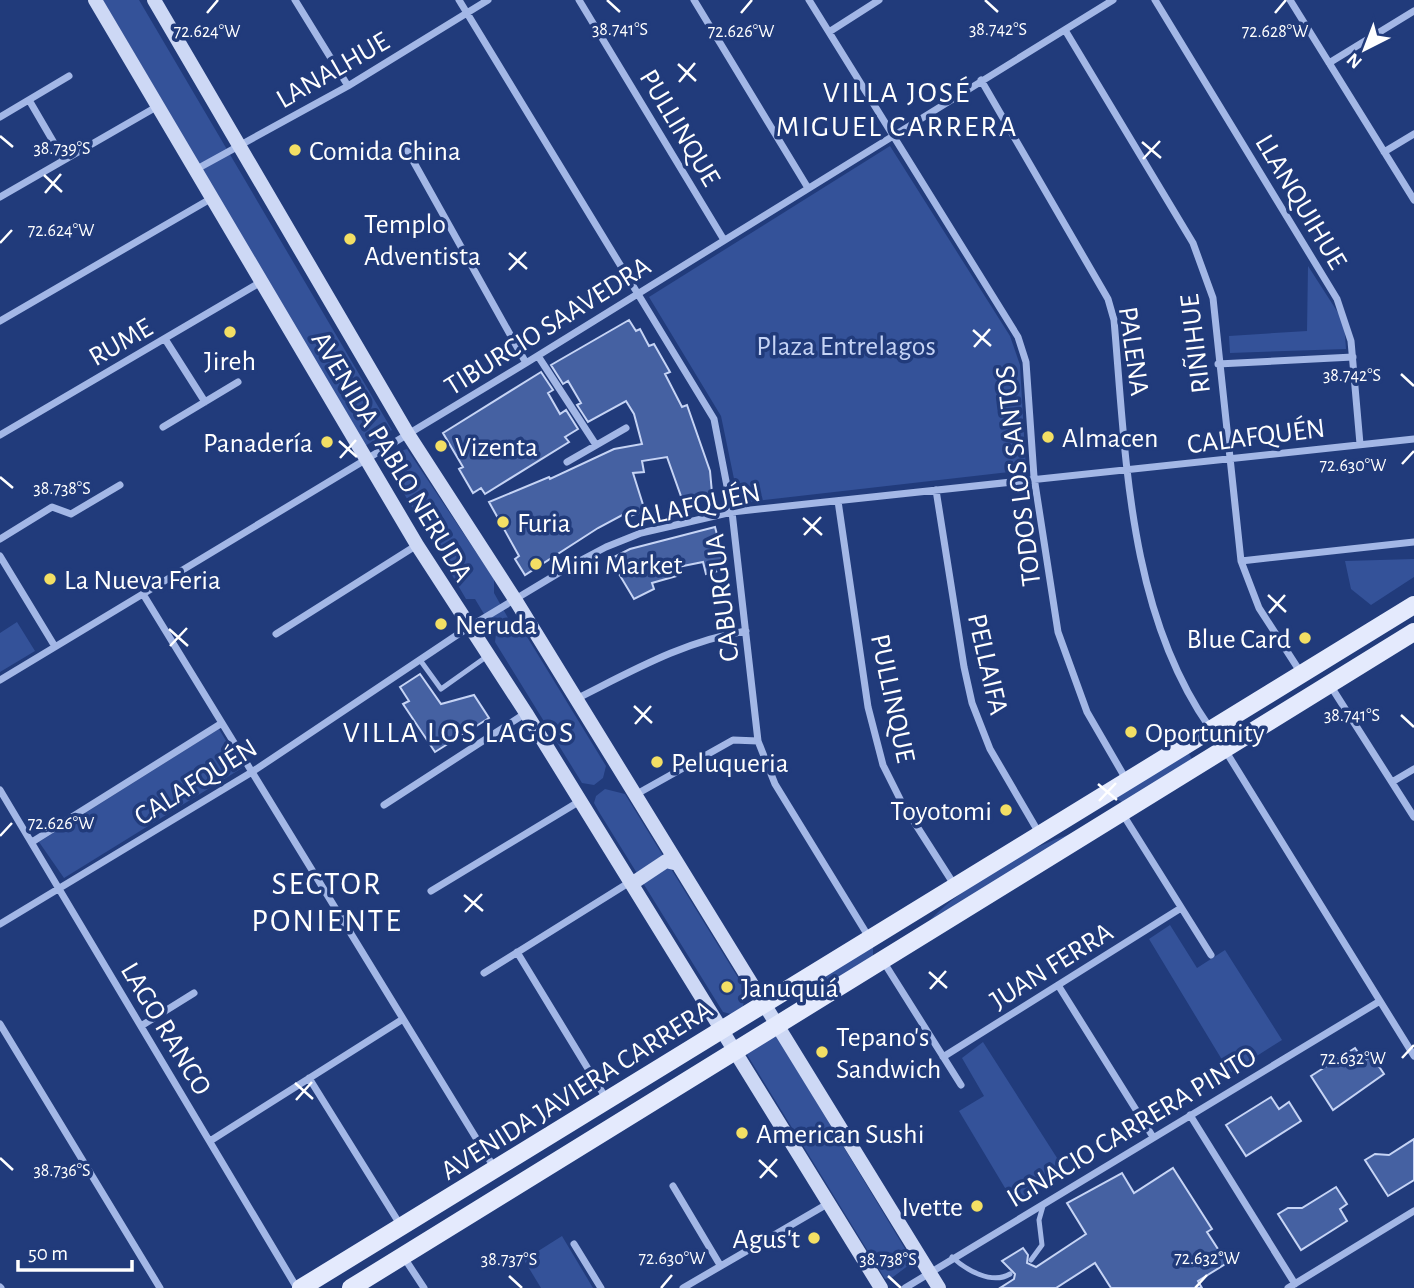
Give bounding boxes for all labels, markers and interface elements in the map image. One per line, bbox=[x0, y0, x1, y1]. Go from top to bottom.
north arrow bbox=[1330, 14, 1400, 84]
text: 38.741°S bbox=[592, 21, 648, 39]
text: 38.742°S bbox=[969, 21, 1027, 39]
text: 72.624°W bbox=[174, 23, 240, 41]
text: 72.626°W bbox=[708, 23, 774, 41]
text: 72.628°W bbox=[1242, 23, 1308, 41]
street label: LANALHUE bbox=[272, 27, 394, 114]
text: N bbox=[1343, 49, 1366, 72]
street label: PULLINQUE bbox=[634, 65, 725, 191]
district label: VILLA JOSÉ MIGUEL CARRERA bbox=[776, 76, 1018, 142]
street label: LLANQUIHUE bbox=[1249, 130, 1351, 274]
place label: Comida China bbox=[309, 138, 461, 166]
text: 38.739°S bbox=[33, 140, 91, 158]
marker: Comida China bbox=[287, 142, 303, 158]
place label: Templo Adventista bbox=[364, 211, 481, 271]
text: 72.624°W bbox=[28, 222, 94, 240]
marker: Templo Adventista bbox=[342, 231, 358, 247]
street label: TIBURCIO SAAVEDRA bbox=[440, 252, 656, 401]
street label: RIÑIHUE bbox=[1174, 292, 1216, 395]
street label: PALENA bbox=[1113, 305, 1153, 398]
street label: RUME bbox=[85, 314, 157, 372]
marker: Jireh bbox=[222, 324, 238, 340]
street label: AVENIDA PABLO NERUDA bbox=[306, 327, 477, 587]
park label: Plaza Entrelagos bbox=[756, 333, 936, 361]
place label: Jireh bbox=[204, 348, 256, 376]
street label: TODOS LOS SANTOS bbox=[992, 364, 1046, 588]
text: 38.742°S bbox=[1323, 367, 1381, 385]
street label: CALAFQUÉN bbox=[1185, 412, 1327, 459]
place label: Almacen bbox=[1062, 425, 1159, 453]
marker: Almacen bbox=[1040, 429, 1056, 445]
place label: Panadería bbox=[203, 430, 313, 458]
marker: Panadería bbox=[319, 434, 335, 450]
place label: Vizenta bbox=[455, 434, 538, 462]
marker: Vizenta bbox=[433, 438, 449, 454]
text: 72.630°W bbox=[1320, 457, 1386, 475]
street label: CALAFQUÉN bbox=[621, 476, 763, 535]
text: 38.738°S bbox=[33, 480, 91, 498]
place label: Furia bbox=[517, 510, 571, 538]
marker: Furia bbox=[495, 514, 511, 530]
street label: CABURGUA bbox=[701, 532, 745, 663]
place label: Mini Market bbox=[550, 552, 682, 580]
marker: Mini Market bbox=[528, 556, 544, 572]
place label: La Nueva Feria bbox=[64, 567, 221, 595]
marker: La Nueva Feria bbox=[42, 571, 58, 587]
street label: PELLAIFA bbox=[962, 611, 1012, 718]
place label: Neruda bbox=[455, 612, 537, 640]
marker: Neruda bbox=[433, 616, 449, 632]
place label: Blue Card bbox=[1187, 626, 1291, 654]
marker: Blue Card bbox=[1297, 630, 1313, 646]
street label: PULLINQUE bbox=[865, 632, 919, 765]
text: 38.741°S bbox=[1324, 707, 1380, 725]
district label: VILLA LOS LAGOS bbox=[343, 718, 575, 748]
place label: Oportunity bbox=[1145, 720, 1265, 748]
marker: Oportunity bbox=[1123, 724, 1139, 740]
street label: CALAFQUÉN bbox=[128, 732, 262, 831]
place label: Peluqueria bbox=[671, 750, 789, 778]
marker: Peluqueria bbox=[649, 754, 665, 770]
place label: Toyotomi bbox=[890, 798, 992, 826]
marker: Toyotomi bbox=[998, 802, 1014, 818]
text: 72.626°W bbox=[28, 815, 94, 833]
district label: SECTOR PONIENTE bbox=[251, 868, 403, 937]
street label: JUAN FERRA bbox=[986, 918, 1118, 1015]
street label: LAGO RANCO bbox=[115, 958, 216, 1100]
place label: Januquiá bbox=[741, 975, 839, 1003]
marker: Januquiá bbox=[719, 979, 735, 995]
street label: AVENIDA JAVIERA CARRERA bbox=[436, 996, 718, 1186]
place label: Tepano's Sandwich bbox=[836, 1024, 941, 1084]
street label: IGNACIO CARRERA PINTO bbox=[1002, 1042, 1262, 1213]
marker: Tepano's Sandwich bbox=[814, 1044, 830, 1060]
text: 72.632°W bbox=[1320, 1050, 1386, 1068]
place label: American Sushi bbox=[756, 1121, 924, 1149]
marker: American Sushi bbox=[734, 1125, 750, 1141]
text: 38.736°S bbox=[33, 1162, 91, 1180]
place label: Ivette bbox=[902, 1194, 963, 1222]
marker: Ivette bbox=[969, 1198, 985, 1214]
place label: Agus't bbox=[733, 1226, 800, 1254]
scale bar bbox=[18, 1228, 131, 1272]
marker: Agus't bbox=[806, 1230, 822, 1246]
text: 50 m bbox=[28, 1243, 68, 1264]
text: 72.630°W bbox=[639, 1250, 705, 1268]
text: 72.632°W bbox=[1174, 1250, 1240, 1268]
text: 38.737°S bbox=[481, 1251, 537, 1269]
text: 38.738°S bbox=[859, 1251, 917, 1269]

